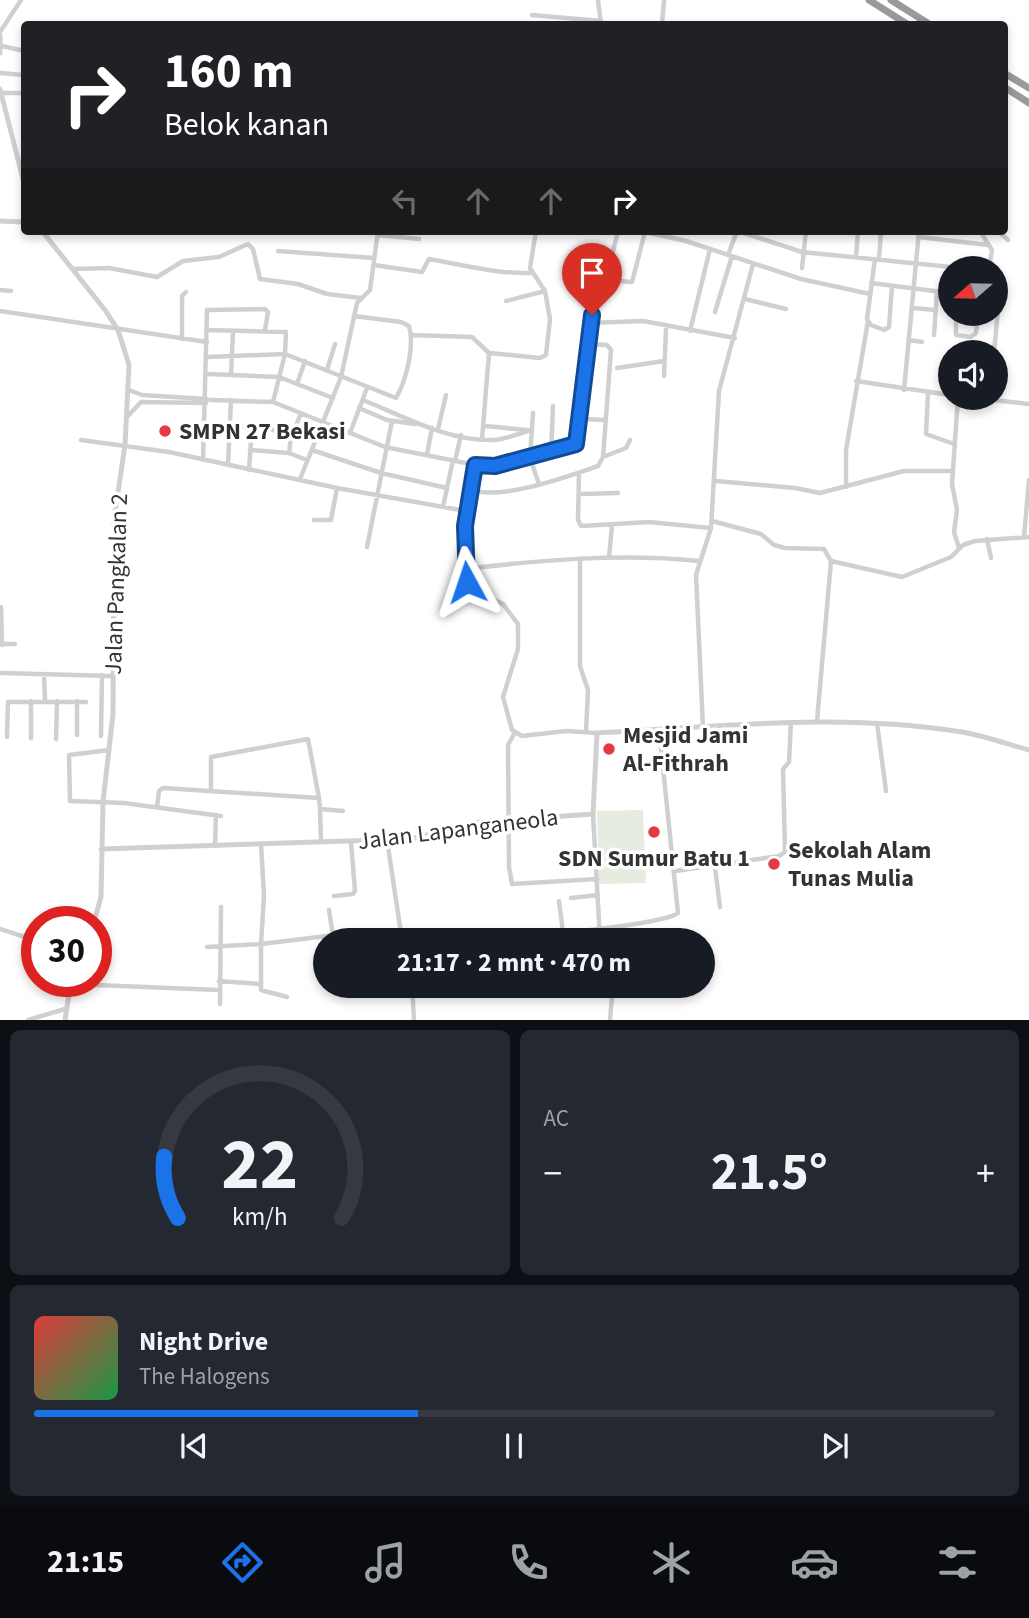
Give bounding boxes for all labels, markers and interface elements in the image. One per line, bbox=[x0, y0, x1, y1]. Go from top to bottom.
text: 160 m bbox=[164, 37, 293, 107]
icon: right bbox=[49, 49, 140, 140]
text: Belok kanan bbox=[164, 102, 329, 148]
icon: left bbox=[386, 182, 424, 220]
icon: ahead bbox=[459, 182, 497, 220]
icon: ahead bbox=[532, 182, 570, 220]
icon: right bbox=[605, 182, 643, 220]
pin bbox=[562, 243, 622, 315]
icon: arrive bbox=[573, 254, 611, 292]
north arrow bbox=[938, 256, 1008, 326]
map controls bbox=[938, 256, 1008, 410]
button: sound bbox=[938, 340, 1008, 410]
place label: SMPN 27 Bekasi bbox=[179, 414, 346, 449]
marker: SMPN 27 Bekasi bbox=[157, 423, 173, 439]
street label: Jalan Pangkalan 2 bbox=[96, 493, 137, 675]
position arrow bbox=[430, 545, 504, 619]
place label: Mesjid Jami Al-Fithrah bbox=[622, 718, 748, 781]
marker: Mesjid Jami Al-Fithrah bbox=[601, 741, 617, 757]
street label: Jalan Lapanganeola bbox=[356, 800, 560, 859]
marker: SDN Sumur Batu 1 bbox=[646, 824, 662, 840]
place label: Sekolah Alam Tunas Mulia bbox=[788, 833, 931, 896]
place label: SDN Sumur Batu 1 bbox=[558, 841, 750, 876]
marker: Sekolah Alam Tunas Mulia bbox=[766, 856, 782, 872]
speed limit sign: 30 bbox=[21, 906, 112, 997]
text: 21:17 · 2 mnt · 470 m bbox=[397, 944, 631, 981]
text: AC bbox=[544, 1102, 569, 1135]
text: 22 bbox=[221, 1114, 298, 1218]
text: 21.5° bbox=[711, 1136, 828, 1210]
text: − bbox=[544, 1147, 562, 1201]
text: + bbox=[976, 1147, 995, 1201]
text: km/h bbox=[232, 1199, 288, 1235]
text: Night Drive bbox=[139, 1323, 268, 1360]
text: The Halogens bbox=[139, 1360, 270, 1393]
icon: previous bbox=[175, 1427, 213, 1465]
icon: pause bbox=[495, 1427, 533, 1465]
icon: next bbox=[816, 1427, 854, 1465]
icon: directions bbox=[218, 1538, 267, 1587]
icon: music bbox=[361, 1538, 410, 1587]
icon: phone bbox=[504, 1538, 553, 1587]
icon: climate bbox=[647, 1538, 696, 1587]
icon: car bbox=[790, 1538, 839, 1587]
icon: filters bbox=[933, 1538, 982, 1587]
text: 21:15 bbox=[47, 1539, 124, 1585]

